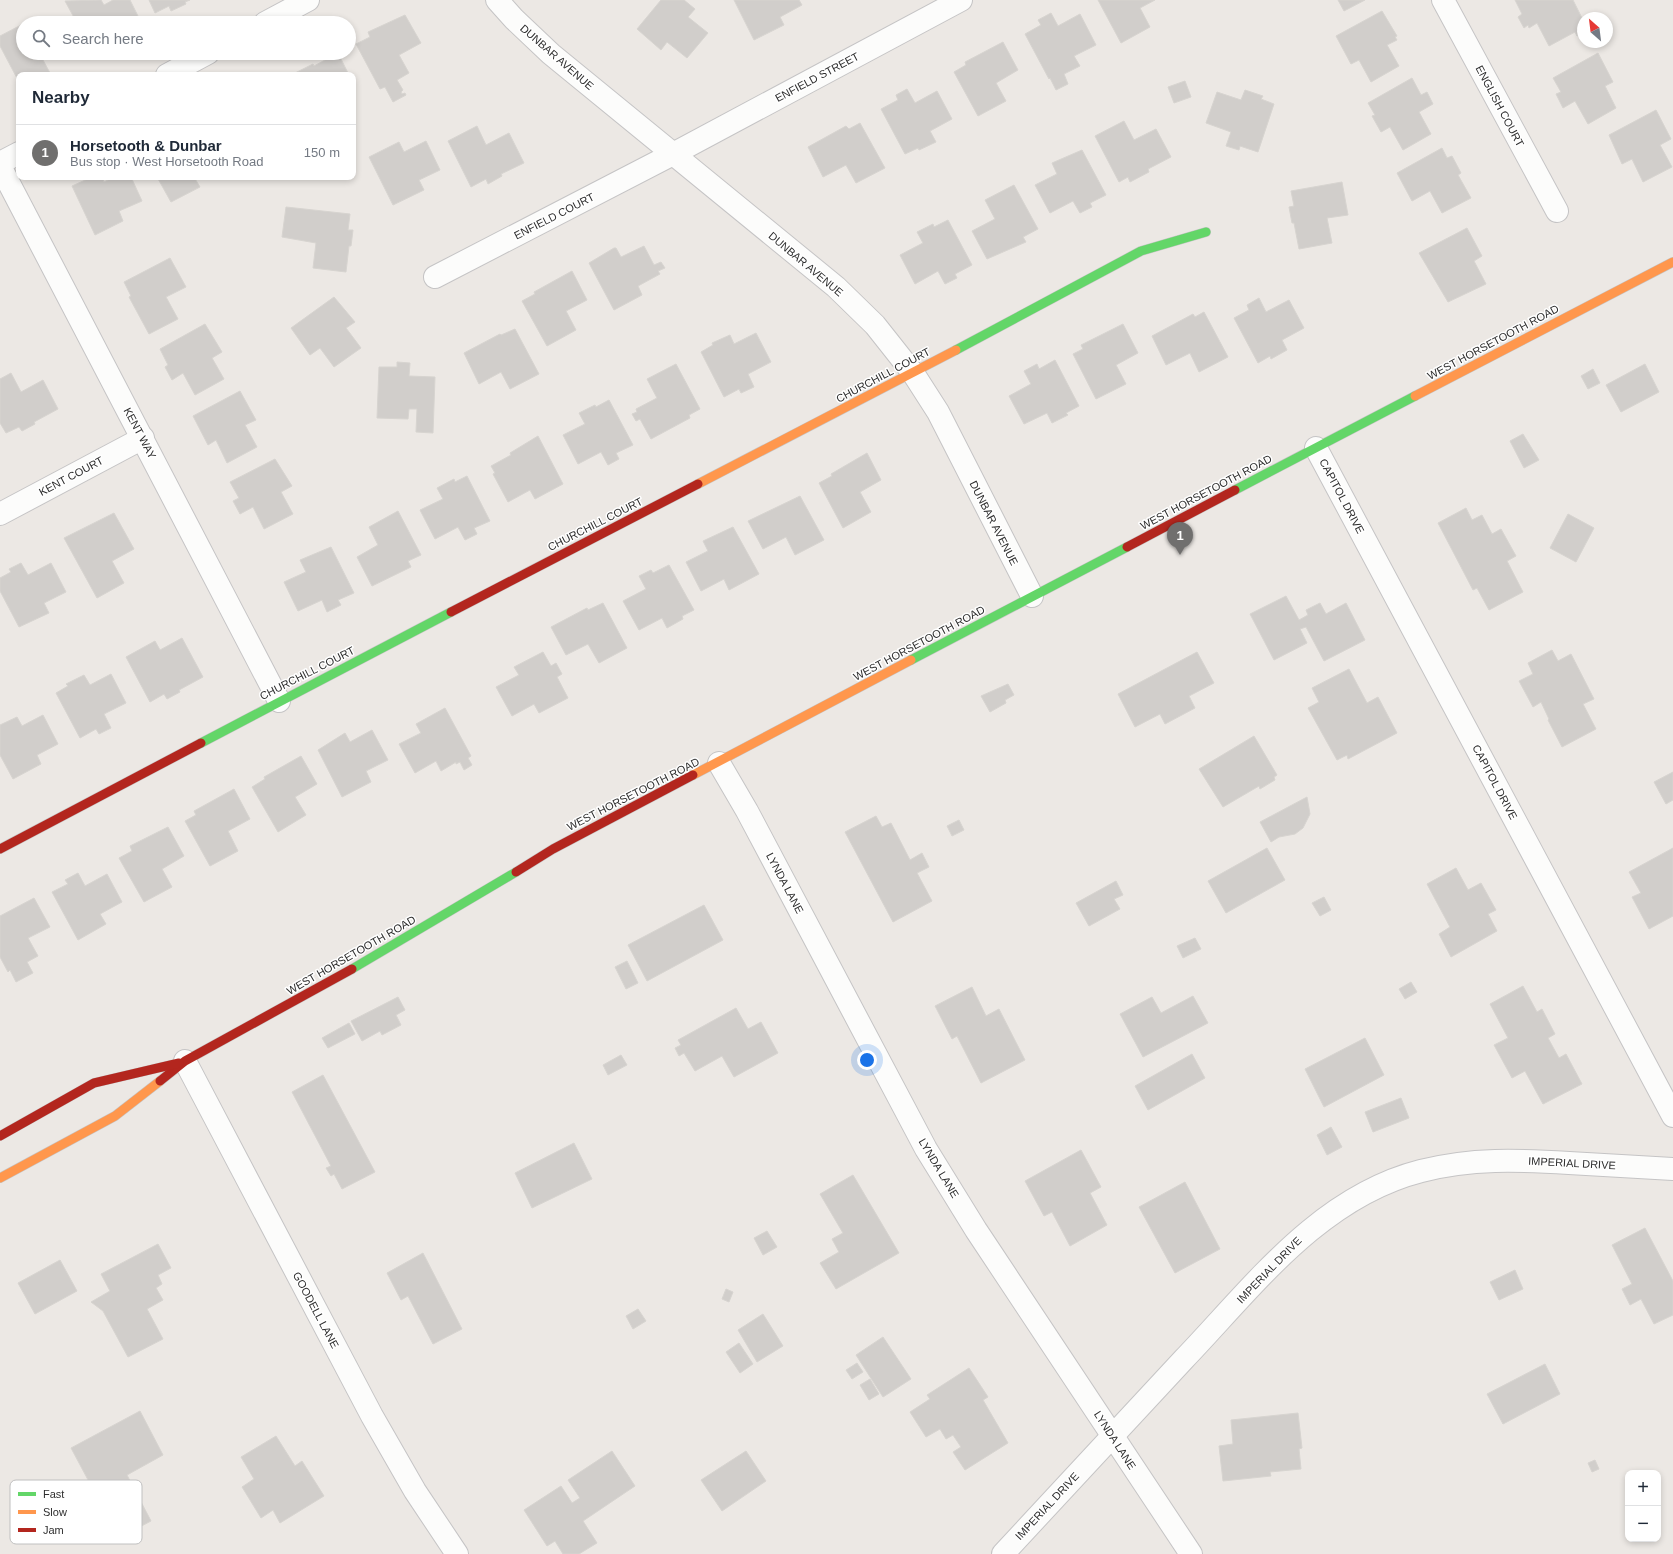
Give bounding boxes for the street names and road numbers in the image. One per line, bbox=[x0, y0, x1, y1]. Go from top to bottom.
street label: DUNBAR AVENUE bbox=[518, 22, 596, 92]
street label: ENFIELD STREET bbox=[773, 50, 861, 104]
street label: ENGLISH COURT bbox=[1474, 63, 1527, 149]
street label: ENFIELD COURT bbox=[512, 190, 596, 241]
street label: DUNBAR AVENUE bbox=[766, 229, 846, 299]
street label: WEST HORSETOOTH ROAD bbox=[1425, 302, 1561, 382]
street label: CHURCHILL COURT bbox=[834, 345, 932, 405]
street label: KENT WAY bbox=[122, 405, 159, 461]
street label: WEST HORSETOOTH ROAD bbox=[1138, 452, 1274, 532]
street label: KENT COURT bbox=[37, 454, 105, 498]
street label: CAPITOL DRIVE bbox=[1317, 456, 1367, 536]
street label: DUNBAR AVENUE bbox=[967, 479, 1021, 567]
street label: CHURCHILL COURT bbox=[546, 495, 645, 553]
street label: WEST HORSETOOTH ROAD bbox=[851, 603, 987, 683]
street label: CHURCHILL COURT bbox=[258, 644, 357, 702]
street label: CAPITOL DRIVE bbox=[1470, 742, 1520, 822]
street label: WEST HORSETOOTH ROAD bbox=[565, 755, 701, 833]
street label: LYNDA LANE bbox=[764, 851, 806, 915]
street label: WEST HORSETOOTH ROAD bbox=[284, 913, 418, 997]
street label: LYNDA LANE bbox=[917, 1136, 961, 1200]
street label: IMPERIAL DRIVE bbox=[1528, 1155, 1616, 1171]
street label: IMPERIAL DRIVE bbox=[1234, 1234, 1304, 1306]
street label: GOODELL LANE bbox=[291, 1270, 341, 1350]
street label: LYNDA LANE bbox=[1092, 1409, 1138, 1471]
street label: IMPERIAL DRIVE bbox=[1013, 1470, 1081, 1542]

